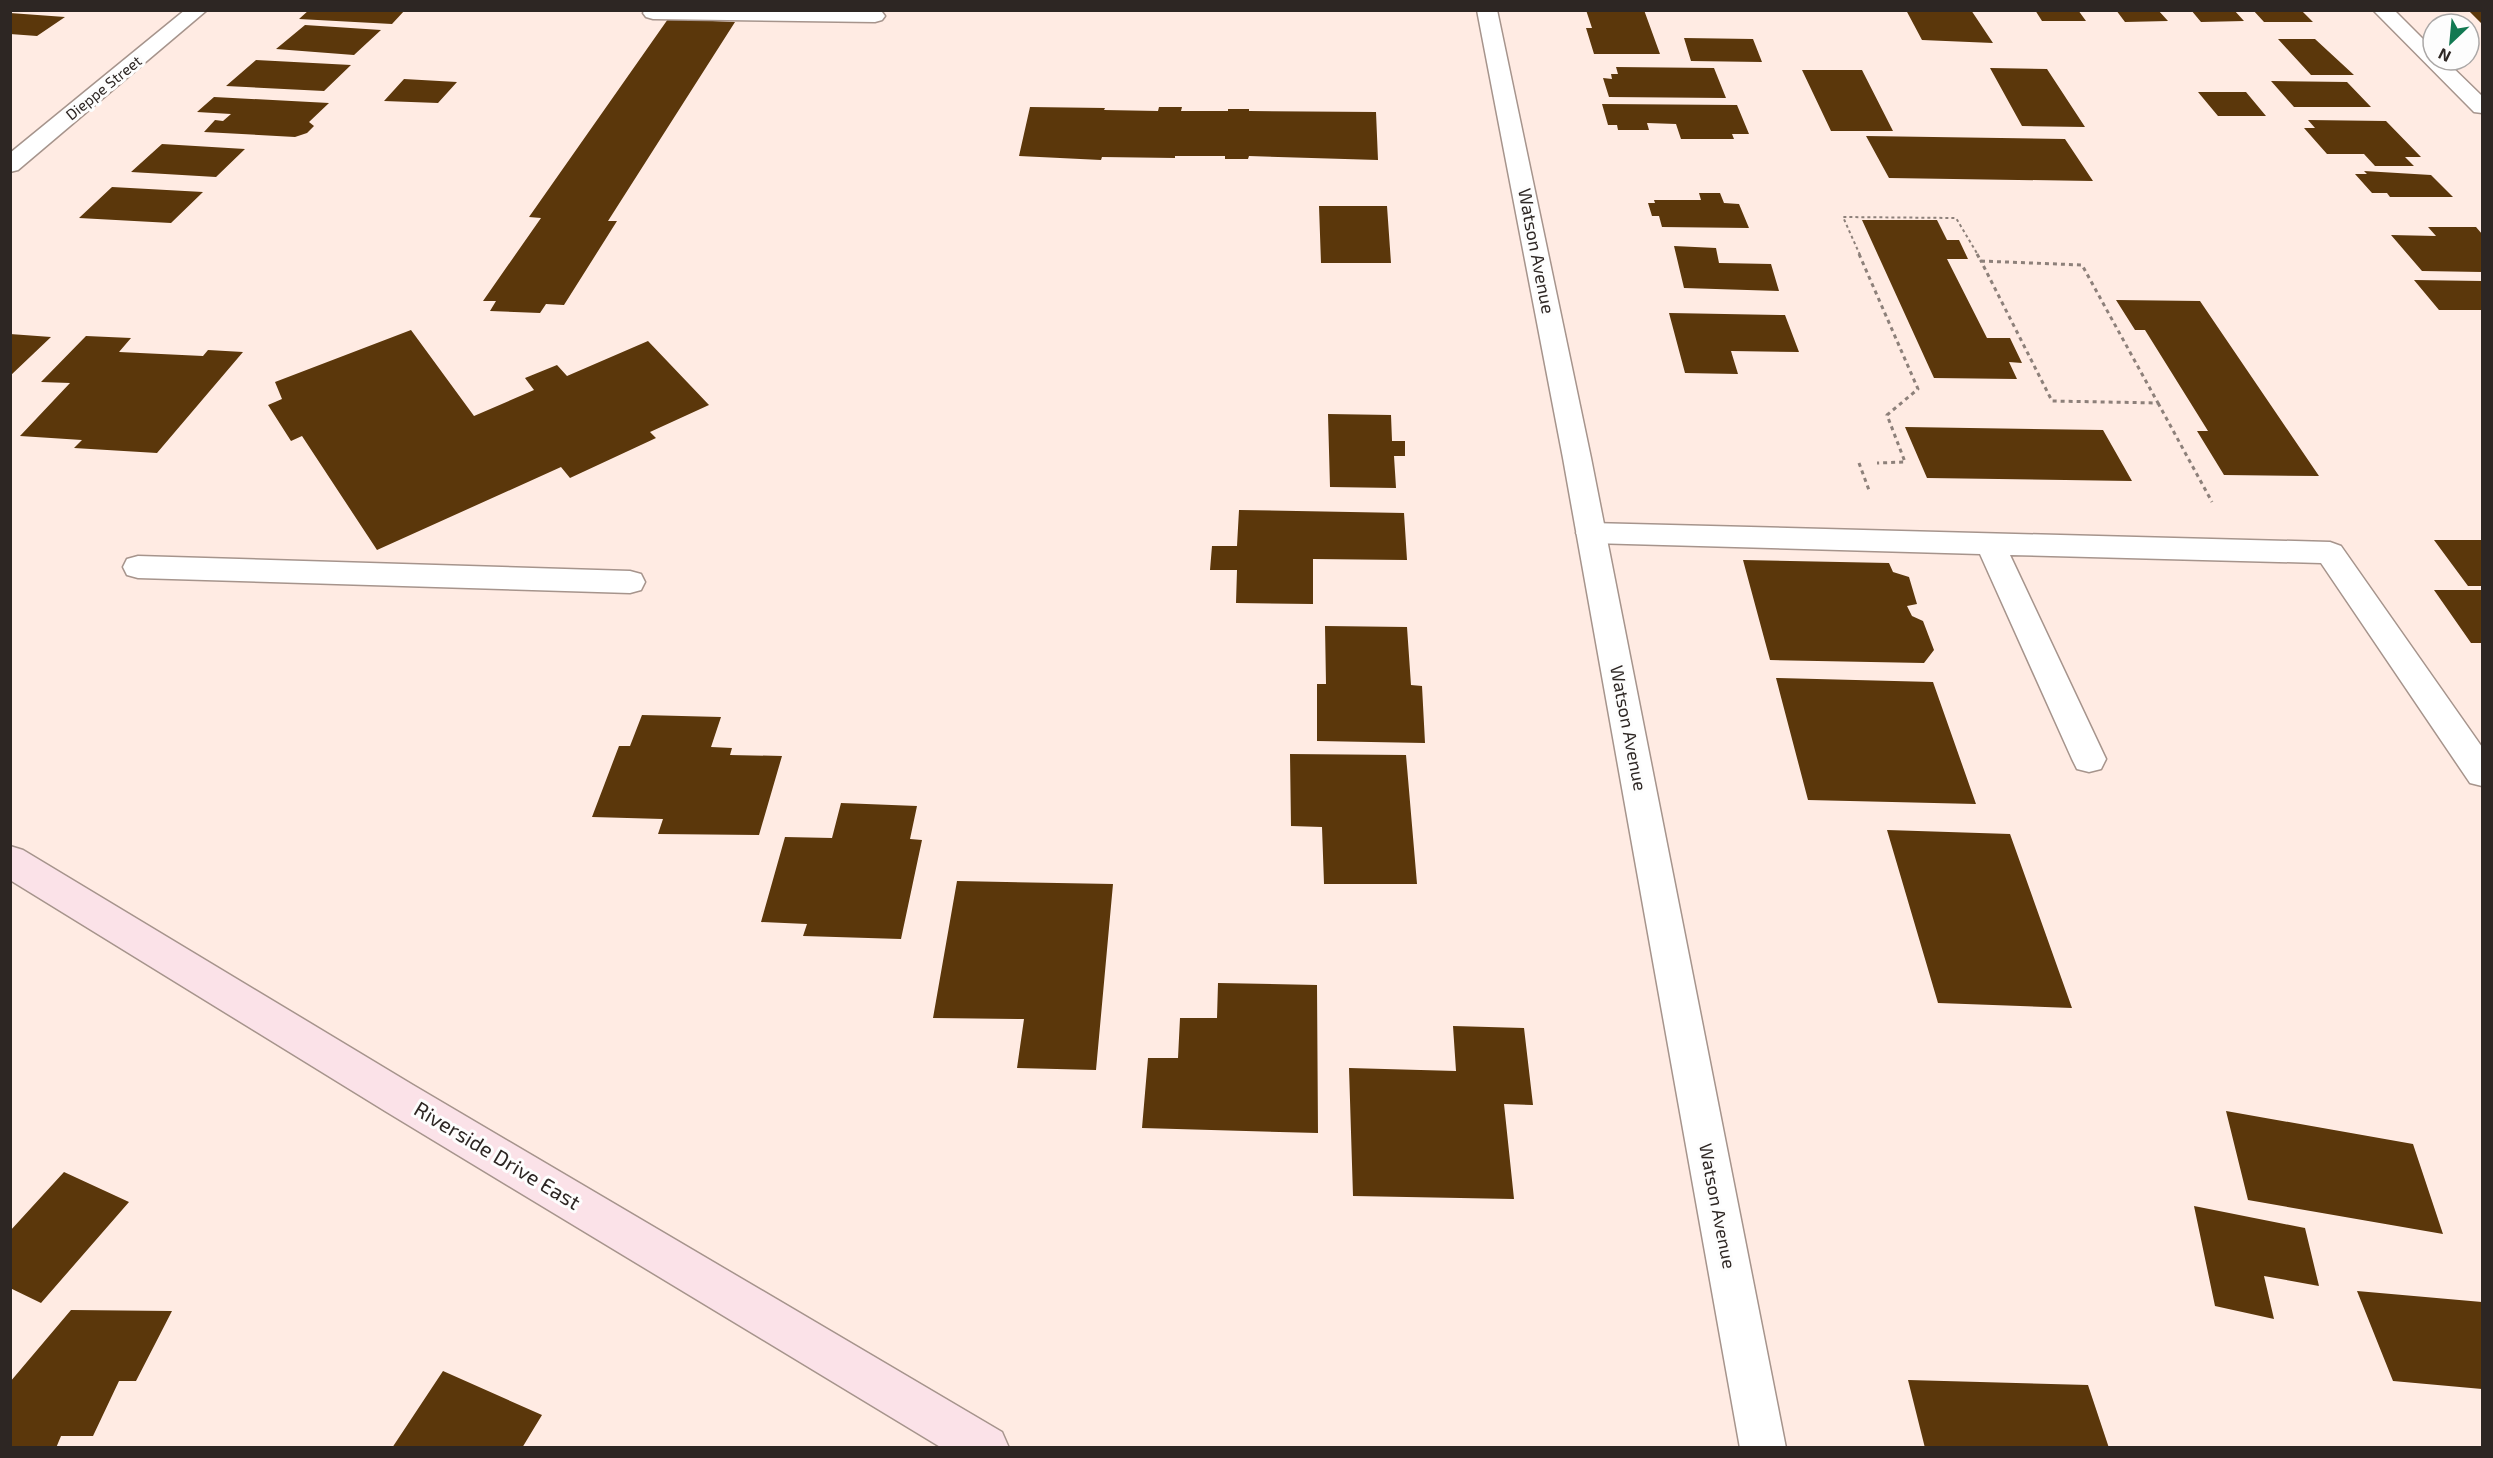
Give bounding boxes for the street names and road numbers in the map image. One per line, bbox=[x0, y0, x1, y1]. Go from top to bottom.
street label: Dieppe Street bbox=[62, 51, 145, 123]
street label: Watson Avenue bbox=[1514, 186, 1560, 315]
street label: Watson Avenue bbox=[1606, 663, 1652, 792]
street label: Riverside Drive East bbox=[410, 1095, 585, 1214]
street label: Watson Avenue bbox=[1695, 1141, 1741, 1270]

